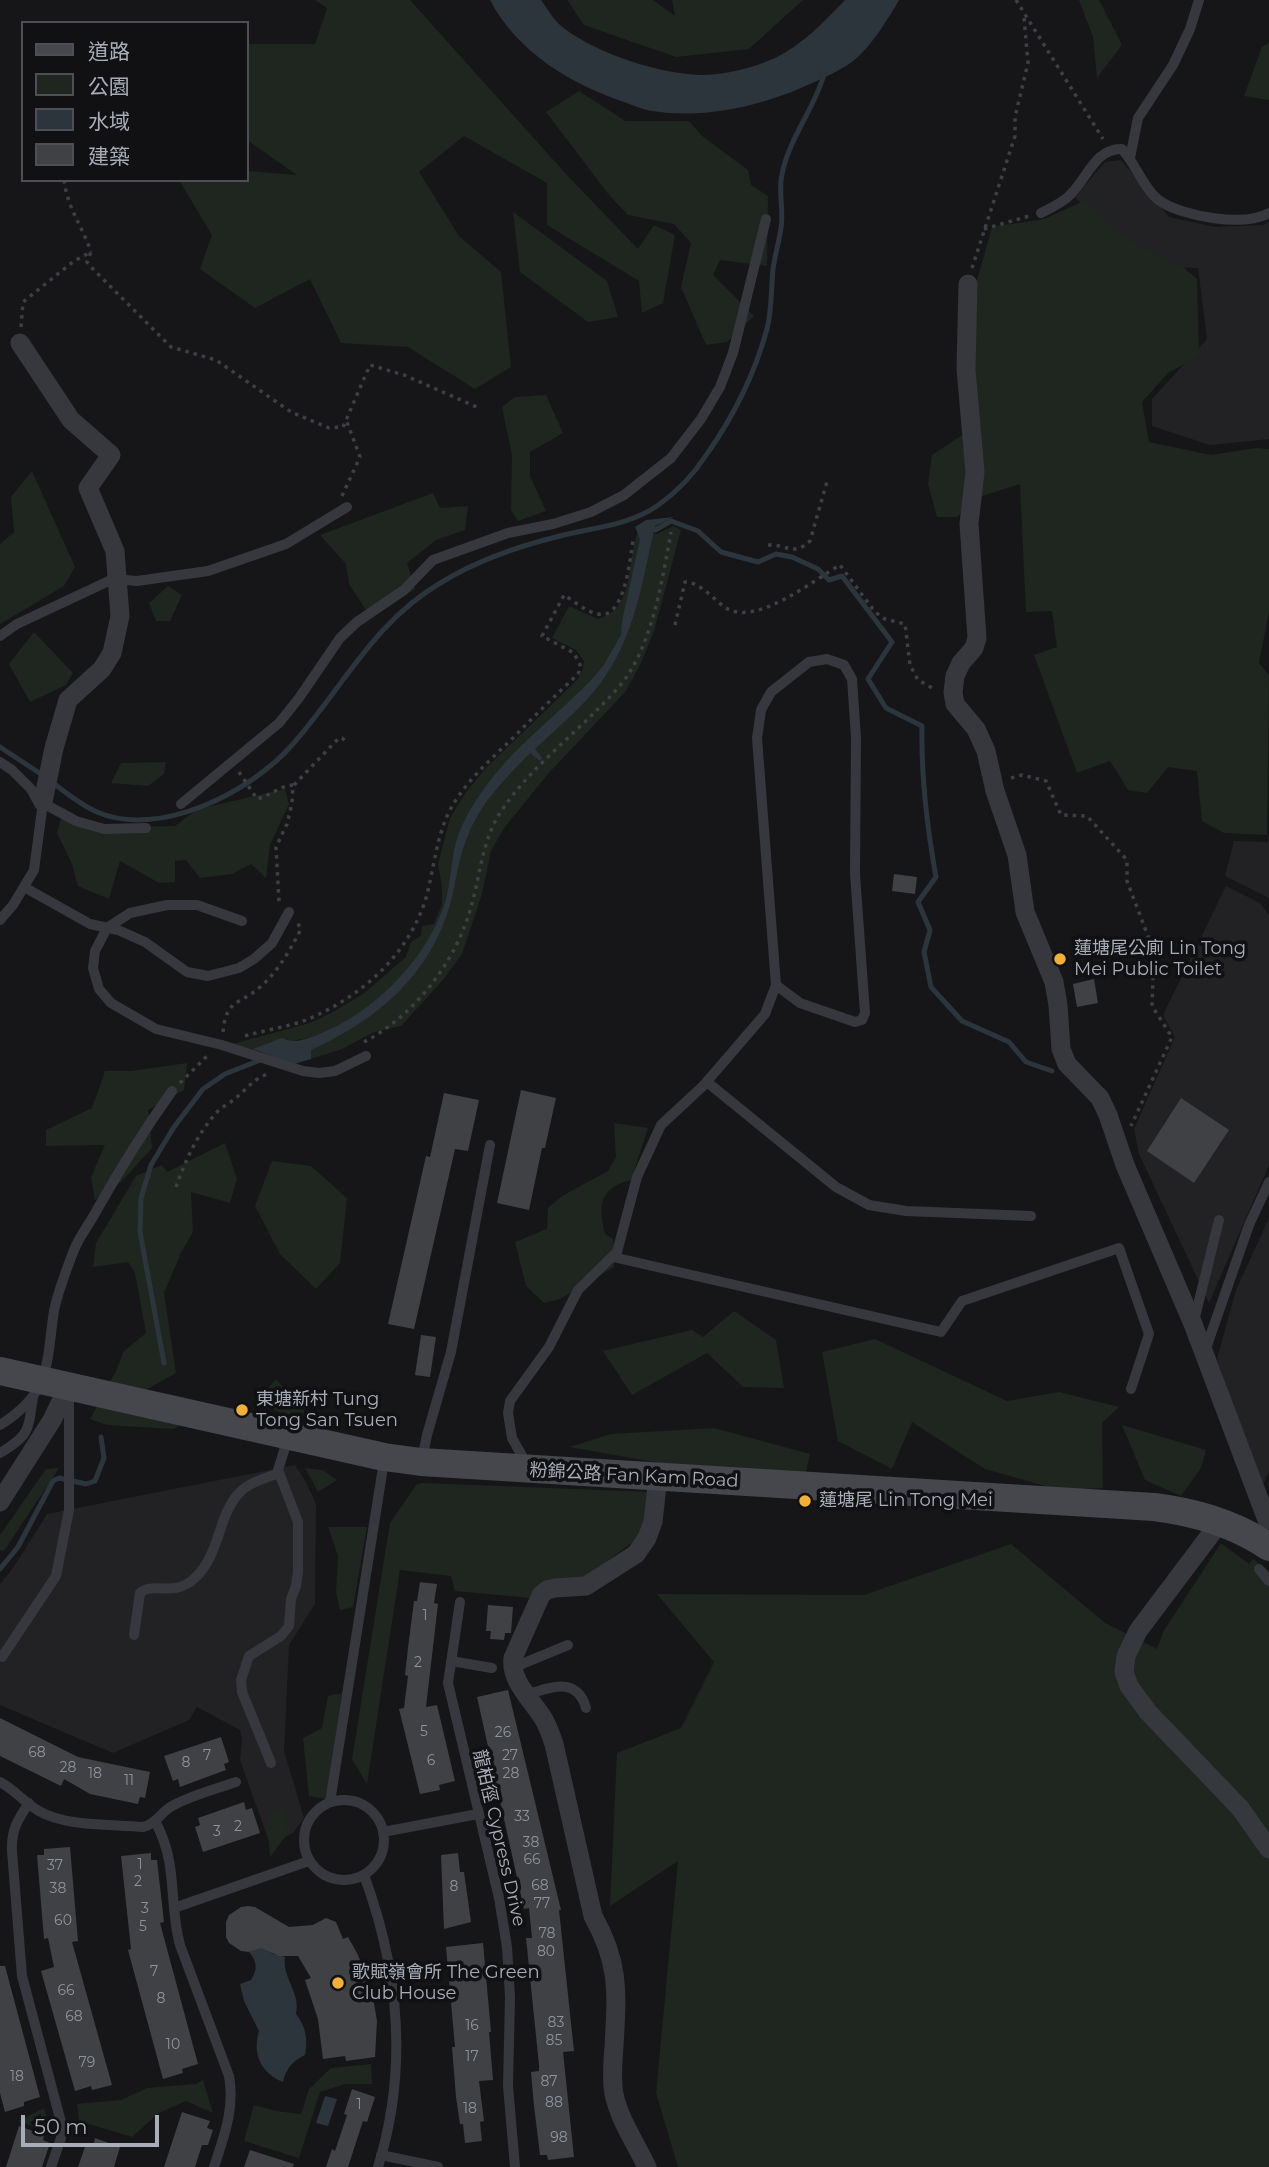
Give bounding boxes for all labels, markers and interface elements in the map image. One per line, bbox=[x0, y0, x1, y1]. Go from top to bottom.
legend bbox=[21, 21, 248, 182]
text: 道路 bbox=[88, 39, 130, 64]
text: 公園 bbox=[88, 74, 130, 99]
text: 水域 bbox=[88, 109, 130, 134]
text: 建築 bbox=[88, 144, 130, 169]
place label: 蓮塘尾公廁 Lin Tong Mei Public Toilet bbox=[1074, 938, 1246, 981]
marker: 蓮塘尾公廁 Lin Tong Mei Public Toilet bbox=[1052, 951, 1068, 967]
place label: 東塘新村 Tung Tong San Tsuen bbox=[256, 1389, 398, 1432]
marker: 東塘新村 Tung Tong San Tsuen bbox=[234, 1402, 250, 1418]
street label: 粉錦公路 Fan Kam Road bbox=[529, 1460, 739, 1492]
place label: 蓮塘尾 Lin Tong Mei bbox=[819, 1490, 993, 1512]
marker: 蓮塘尾 Lin Tong Mei bbox=[797, 1493, 813, 1509]
house number: 1 bbox=[422, 1608, 428, 1624]
house number: 2 bbox=[414, 1655, 422, 1671]
house number: 5 bbox=[420, 1724, 428, 1740]
house number: 26 bbox=[495, 1725, 511, 1741]
house number: 68 bbox=[28, 1745, 46, 1761]
house number: 7 bbox=[203, 1748, 211, 1764]
street label: 龍柏徑 Cypress Drive bbox=[468, 1748, 530, 1928]
house number: 27 bbox=[502, 1748, 518, 1764]
house number: 6 bbox=[427, 1753, 435, 1769]
house number: 8 bbox=[182, 1755, 190, 1771]
house number: 28 bbox=[60, 1760, 76, 1776]
house number: 18 bbox=[88, 1766, 102, 1782]
house number: 28 bbox=[503, 1766, 519, 1782]
house number: 11 bbox=[124, 1773, 134, 1789]
house number: 33 bbox=[514, 1809, 530, 1825]
house number: 2 bbox=[234, 1819, 242, 1835]
house number: 3 bbox=[213, 1824, 221, 1840]
house number: 38 bbox=[523, 1835, 539, 1851]
house number: 66 bbox=[523, 1852, 541, 1868]
house number: 1 bbox=[137, 1857, 143, 1873]
house number: 37 bbox=[47, 1858, 63, 1874]
house number: 2 bbox=[134, 1874, 142, 1890]
house number: 68 bbox=[531, 1878, 549, 1894]
house number: 8 bbox=[450, 1879, 458, 1895]
house number: 38 bbox=[50, 1881, 66, 1897]
house number: 77 bbox=[534, 1896, 550, 1912]
house number: 3 bbox=[141, 1901, 149, 1917]
house number: 60 bbox=[54, 1913, 72, 1929]
house number: 5 bbox=[139, 1919, 147, 1935]
house number: 78 bbox=[539, 1926, 555, 1942]
house number: 80 bbox=[537, 1944, 555, 1960]
place label: 歌賦嶺會所 The Green Club House bbox=[352, 1962, 540, 2004]
house number: 7 bbox=[150, 1964, 158, 1980]
marker: 歌賦嶺會所 The Green Club House bbox=[330, 1975, 346, 1991]
house number: 66 bbox=[57, 1983, 75, 1999]
house number: 8 bbox=[157, 1991, 165, 2007]
house number: 68 bbox=[65, 2009, 83, 2025]
house number: 83 bbox=[548, 2015, 564, 2031]
house number: 16 bbox=[465, 2018, 479, 2034]
house number: 85 bbox=[546, 2033, 562, 2049]
house number: 10 bbox=[166, 2037, 180, 2053]
house number: 17 bbox=[465, 2049, 479, 2065]
house number: 79 bbox=[79, 2055, 95, 2071]
house number: 18 bbox=[10, 2069, 24, 2085]
house number: 87 bbox=[540, 2074, 558, 2090]
house number: 88 bbox=[545, 2095, 563, 2111]
house number: 1 bbox=[356, 2097, 362, 2113]
scale bar bbox=[24, 2100, 163, 2144]
house number: 18 bbox=[463, 2101, 477, 2117]
text: 50 m bbox=[34, 2114, 88, 2139]
house number: 98 bbox=[550, 2130, 568, 2146]

